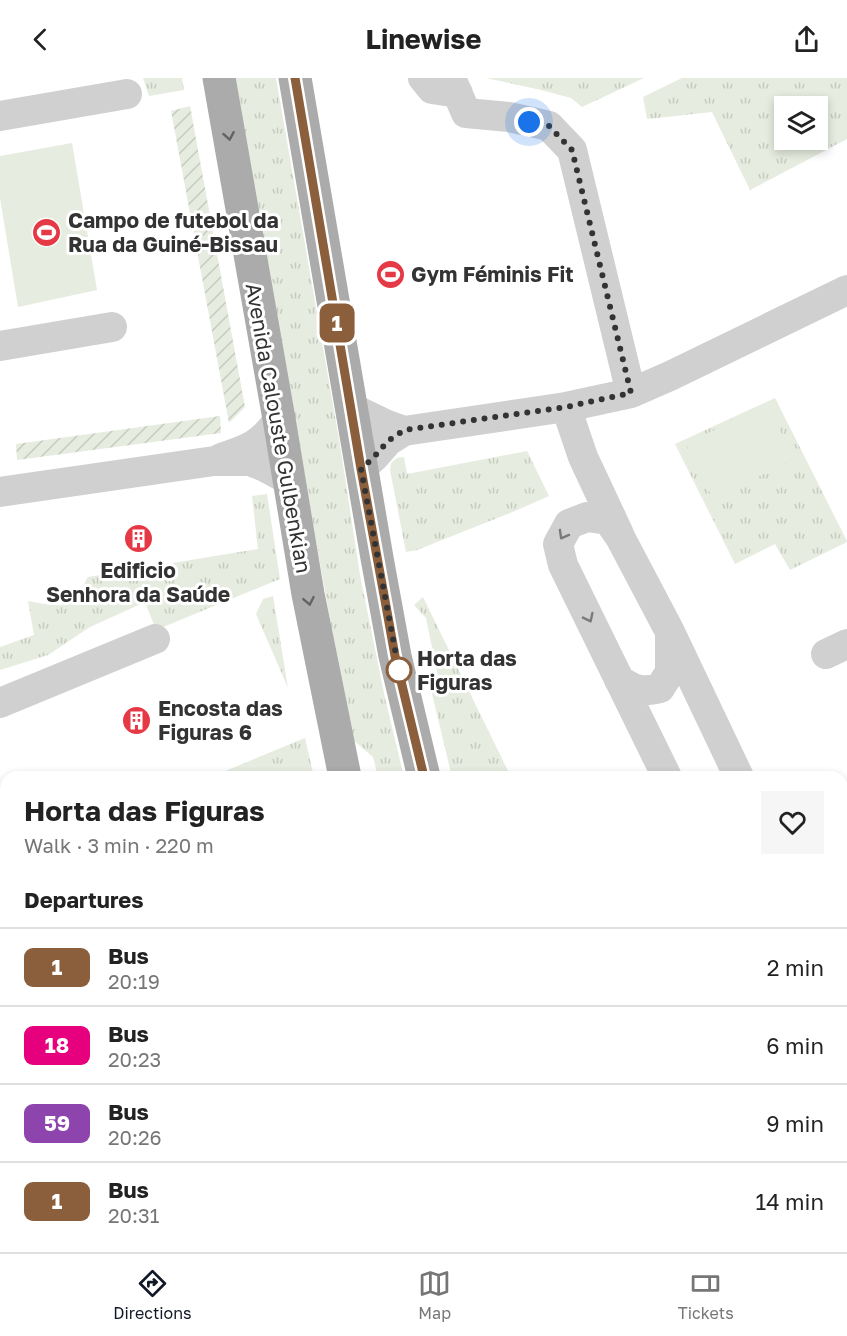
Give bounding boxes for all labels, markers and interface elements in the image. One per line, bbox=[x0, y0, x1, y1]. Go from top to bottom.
icon: back bbox=[24, 23, 57, 56]
text: Linewise bbox=[366, 23, 481, 55]
icon: share bbox=[790, 23, 823, 56]
map controls bbox=[774, 96, 828, 150]
button: layers bbox=[774, 96, 828, 150]
your location bbox=[514, 107, 544, 137]
one-way arrow bbox=[222, 130, 235, 140]
place label: Campo de futebol da Rua da Guiné-Bissau bbox=[68, 207, 279, 257]
sports icon: Campo de futebol da Rua da Guiné-Bissau bbox=[31, 216, 63, 248]
sports icon: Gym Féminis Fit bbox=[374, 258, 406, 290]
place label: Gym Féminis Fit bbox=[411, 261, 574, 287]
street label: Avenida Calouste Gulbenkian bbox=[241, 281, 317, 575]
line badge: 1 bbox=[318, 304, 356, 342]
text: 1 bbox=[332, 310, 342, 336]
building icon: Edificio Senhora da Saúde bbox=[122, 523, 154, 555]
one-way arrow bbox=[559, 529, 570, 540]
place label: Edificio Senhora da Saúde bbox=[46, 557, 230, 607]
one-way arrow bbox=[302, 596, 315, 606]
one-way arrow bbox=[582, 611, 593, 622]
place label: Horta das Figuras bbox=[417, 645, 517, 695]
marker: Horta das Figuras bbox=[386, 657, 412, 683]
place label: Encosta das Figuras 6 bbox=[158, 695, 283, 745]
building icon: Encosta das Figuras 6 bbox=[121, 704, 153, 736]
button: heart bbox=[761, 791, 824, 854]
text: Horta das Figuras bbox=[24, 794, 265, 827]
text: Walk · 3 min · 220 m bbox=[24, 833, 214, 857]
text: Departures bbox=[24, 886, 143, 913]
text: Bus bbox=[108, 942, 149, 969]
text: 1 bbox=[52, 954, 62, 980]
text: 2 min bbox=[767, 954, 824, 981]
text: 20:19 bbox=[108, 969, 160, 993]
text: Bus bbox=[108, 1020, 149, 1047]
text: 18 bbox=[45, 1032, 69, 1058]
text: 6 min bbox=[766, 1032, 824, 1059]
text: 20:23 bbox=[108, 1047, 161, 1071]
text: Bus bbox=[108, 1098, 149, 1125]
text: 59 bbox=[44, 1110, 70, 1136]
text: 9 min bbox=[766, 1110, 824, 1137]
text: 20:26 bbox=[108, 1125, 162, 1149]
text: Bus bbox=[108, 1176, 149, 1203]
text: 1 bbox=[52, 1188, 62, 1214]
text: 14 min bbox=[756, 1188, 824, 1215]
text: 20:31 bbox=[108, 1203, 159, 1227]
tab: Directions bbox=[113, 1267, 192, 1323]
tab: Map bbox=[418, 1267, 451, 1323]
tab: Tickets bbox=[678, 1267, 734, 1323]

